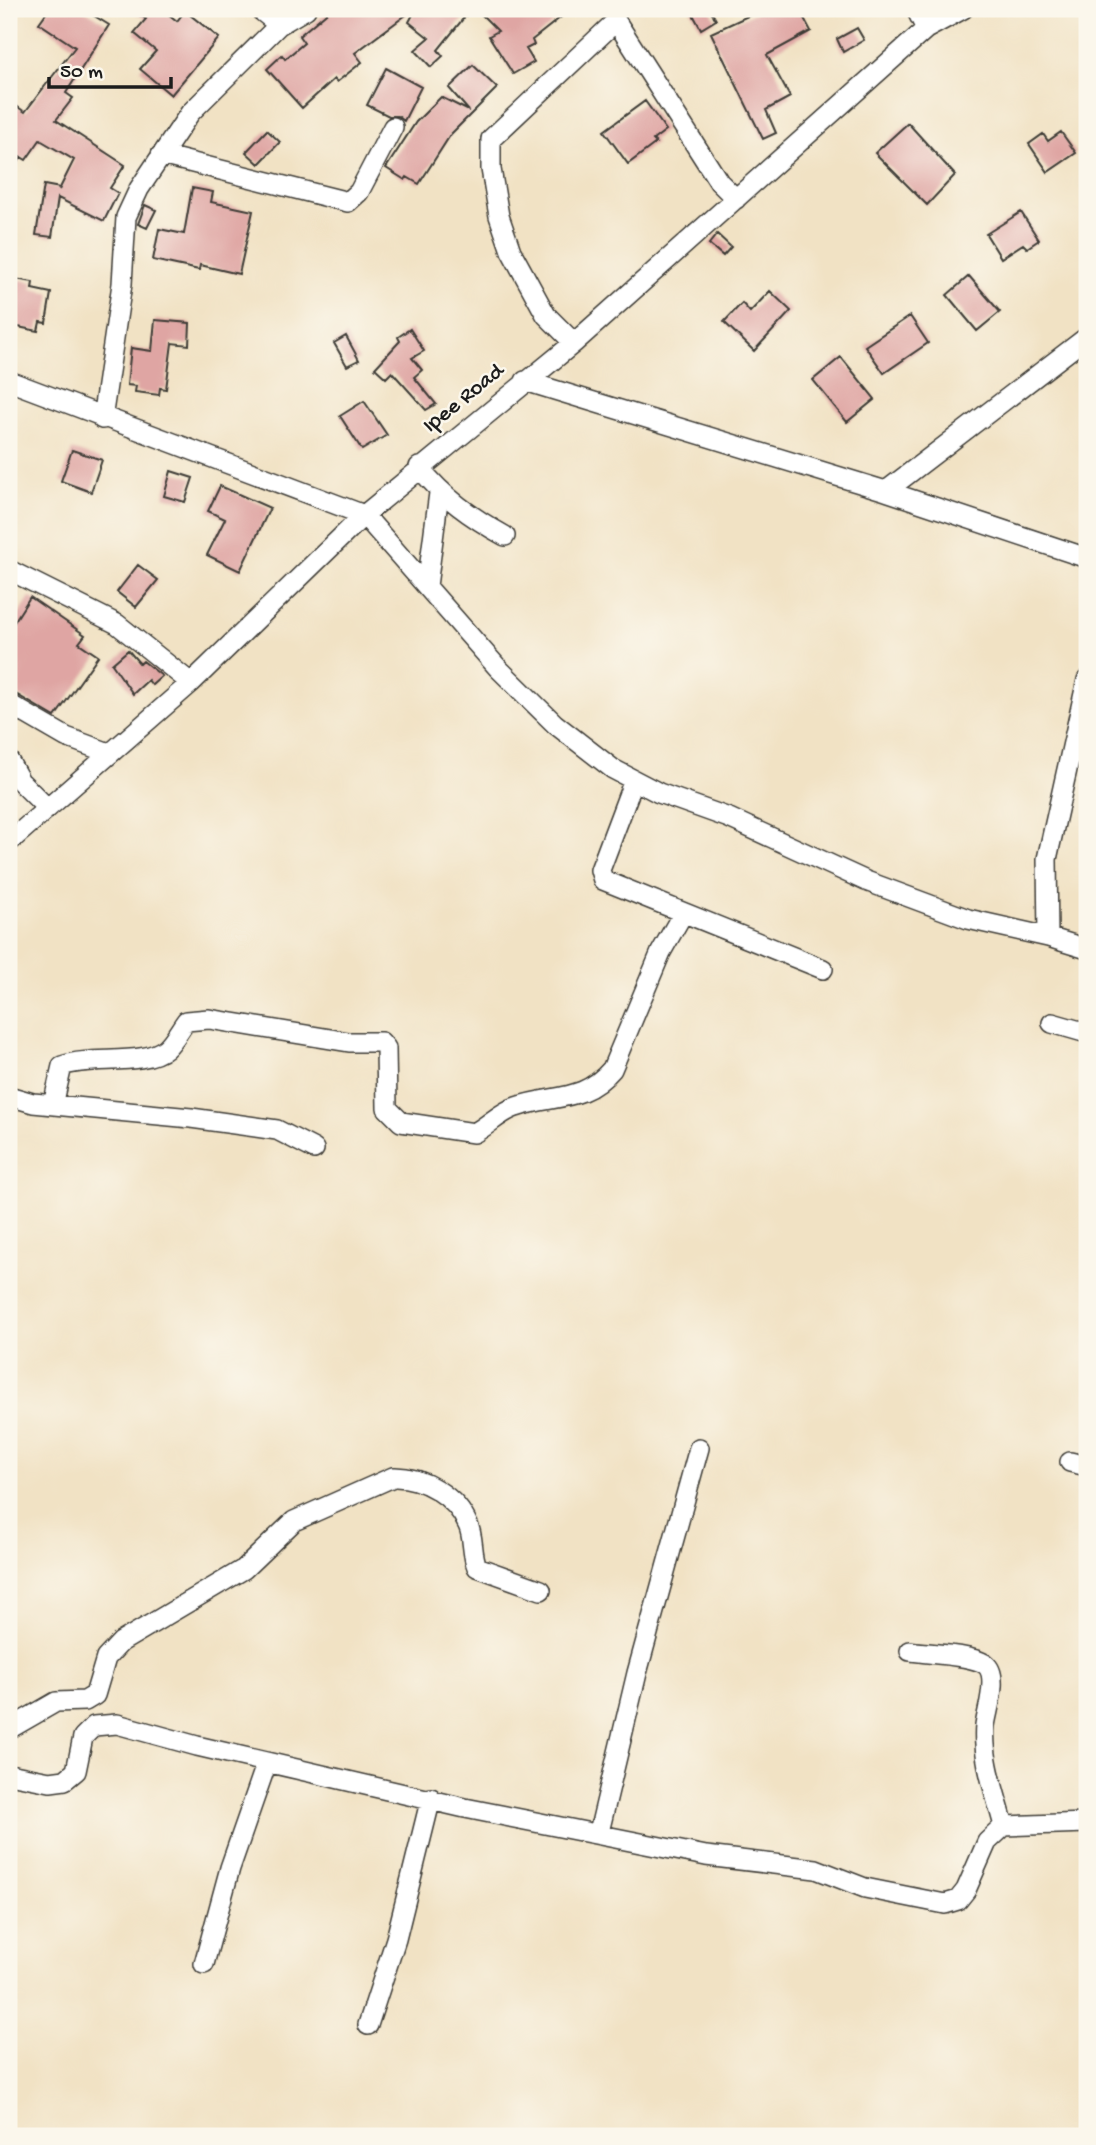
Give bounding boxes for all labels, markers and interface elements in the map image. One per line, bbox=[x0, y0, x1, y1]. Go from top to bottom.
scale bar bbox=[49, 46, 172, 90]
text: 50 m bbox=[60, 61, 103, 86]
street label: Ipee Road bbox=[418, 357, 511, 440]

